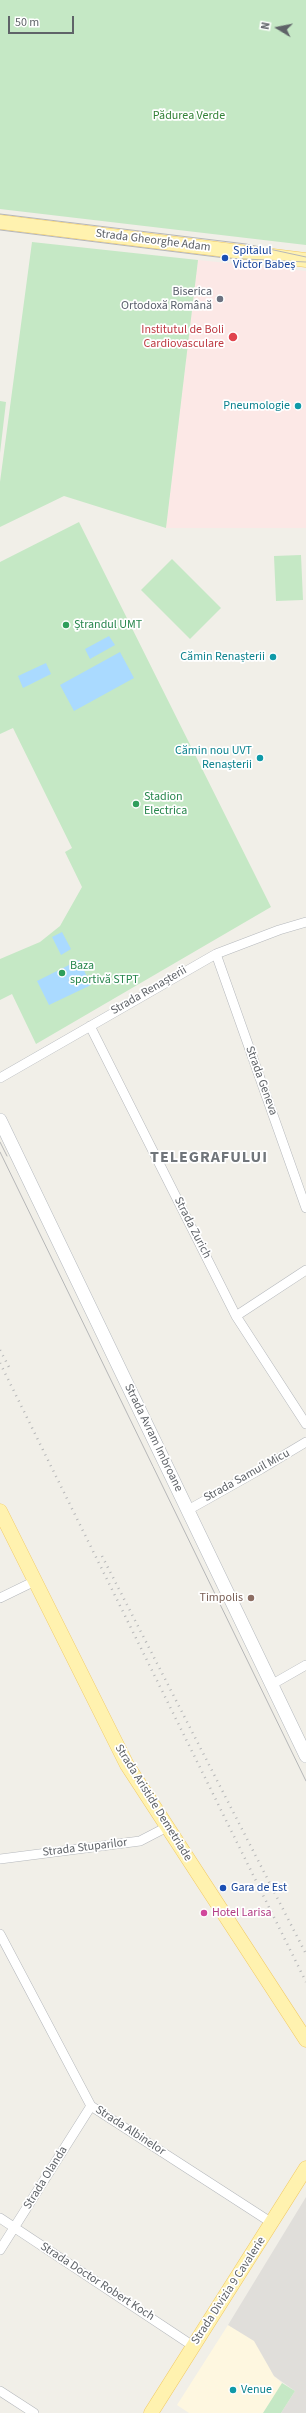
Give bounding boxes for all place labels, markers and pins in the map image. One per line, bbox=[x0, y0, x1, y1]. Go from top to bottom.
place label: Spitalul Victor Babeș bbox=[233, 244, 295, 272]
marker: Spitalul Victor Babeș bbox=[220, 253, 230, 263]
place label: Biserica Ortodoxă Română bbox=[121, 285, 212, 313]
marker: Biserica Ortodoxă Română bbox=[215, 294, 225, 304]
place label: Institutul de Boli Cardiovasculare bbox=[141, 323, 224, 351]
marker: Institutul de Boli Cardiovasculare bbox=[227, 331, 239, 343]
place label: Pneumologie bbox=[223, 399, 290, 413]
marker: Pneumologie bbox=[293, 401, 303, 411]
place label: Ștrandul UMT bbox=[74, 618, 142, 632]
marker: Ștrandul UMT bbox=[61, 620, 71, 630]
place label: Cămin Renașterii bbox=[180, 650, 265, 664]
marker: Cămin Renașterii bbox=[268, 652, 278, 662]
place label: Cămin nou UVT Renașterii bbox=[175, 744, 252, 772]
marker: Cămin nou UVT Renașterii bbox=[255, 753, 265, 763]
place label: Stadion Electrica bbox=[144, 790, 187, 818]
marker: Stadion Electrica bbox=[131, 799, 141, 809]
place label: Baza sportivă STPT bbox=[70, 959, 139, 987]
marker: Baza sportivă STPT bbox=[57, 968, 67, 978]
place label: Timpolis bbox=[199, 1591, 243, 1605]
marker: Timpolis bbox=[246, 1593, 256, 1603]
place label: Gara de Est bbox=[231, 1881, 287, 1895]
marker: Gara de Est bbox=[218, 1883, 228, 1893]
place label: Hotel Larisa bbox=[212, 1906, 271, 1920]
marker: Hotel Larisa bbox=[199, 1908, 209, 1918]
place label: Venue bbox=[241, 2383, 272, 2397]
marker: Venue bbox=[228, 2385, 238, 2395]

